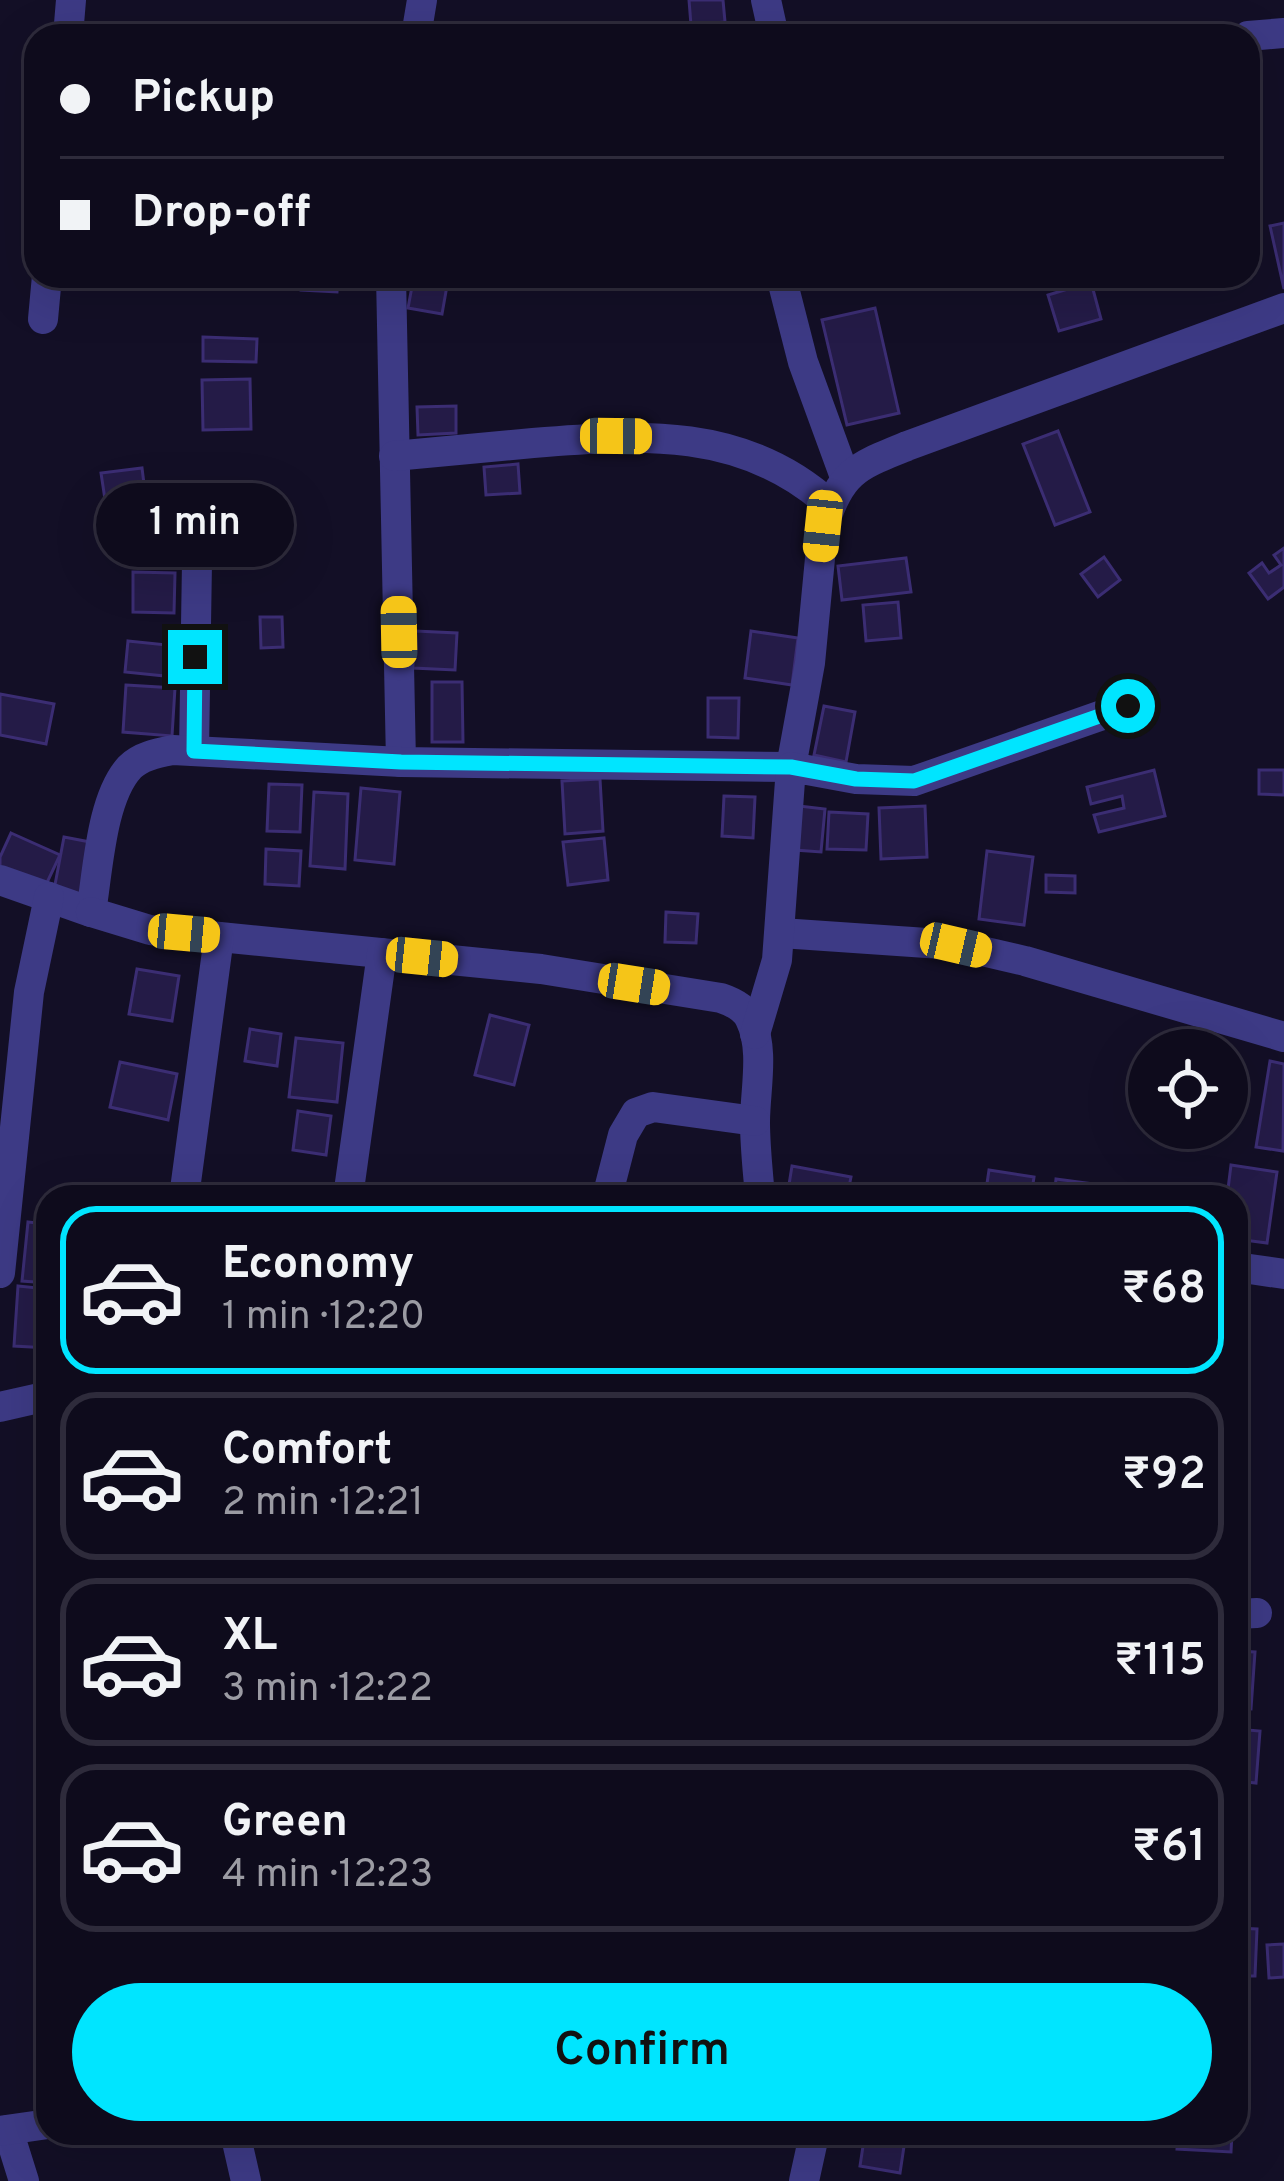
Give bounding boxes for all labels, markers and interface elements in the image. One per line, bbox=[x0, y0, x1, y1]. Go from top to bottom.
text: Pickup bbox=[132, 71, 275, 128]
text: Drop-off bbox=[132, 186, 311, 243]
car bbox=[580, 417, 652, 455]
callout: 1 min bbox=[96, 483, 294, 567]
car bbox=[801, 488, 845, 564]
text: 1 min bbox=[149, 500, 241, 549]
car bbox=[380, 596, 418, 668]
route end bbox=[168, 630, 222, 684]
route start bbox=[1101, 679, 1155, 733]
car bbox=[147, 912, 221, 954]
car bbox=[917, 919, 995, 971]
car bbox=[384, 935, 460, 979]
car bbox=[596, 961, 672, 1007]
map controls bbox=[1128, 1029, 1248, 1149]
button: locate bbox=[1128, 1029, 1248, 1149]
icon: car bbox=[78, 1236, 186, 1344]
text: Economy bbox=[222, 1237, 414, 1294]
text: ₹68 bbox=[1121, 1262, 1206, 1319]
text: 1 min · 12:20 bbox=[222, 1294, 425, 1343]
icon: car bbox=[78, 1422, 186, 1530]
text: Comfort bbox=[222, 1423, 392, 1480]
text: ₹92 bbox=[1122, 1448, 1206, 1505]
text: 2 min · 12:21 bbox=[222, 1480, 424, 1529]
icon: car bbox=[78, 1608, 186, 1716]
text: XL bbox=[222, 1609, 277, 1666]
text: ₹115 bbox=[1114, 1634, 1206, 1691]
text: 3 min · 12:22 bbox=[222, 1666, 433, 1715]
icon: car bbox=[78, 1794, 186, 1902]
text: Green bbox=[222, 1795, 348, 1852]
text: ₹61 bbox=[1132, 1820, 1206, 1877]
text: 4 min · 12:23 bbox=[222, 1852, 433, 1901]
button: Confirm bbox=[72, 1983, 1212, 2121]

